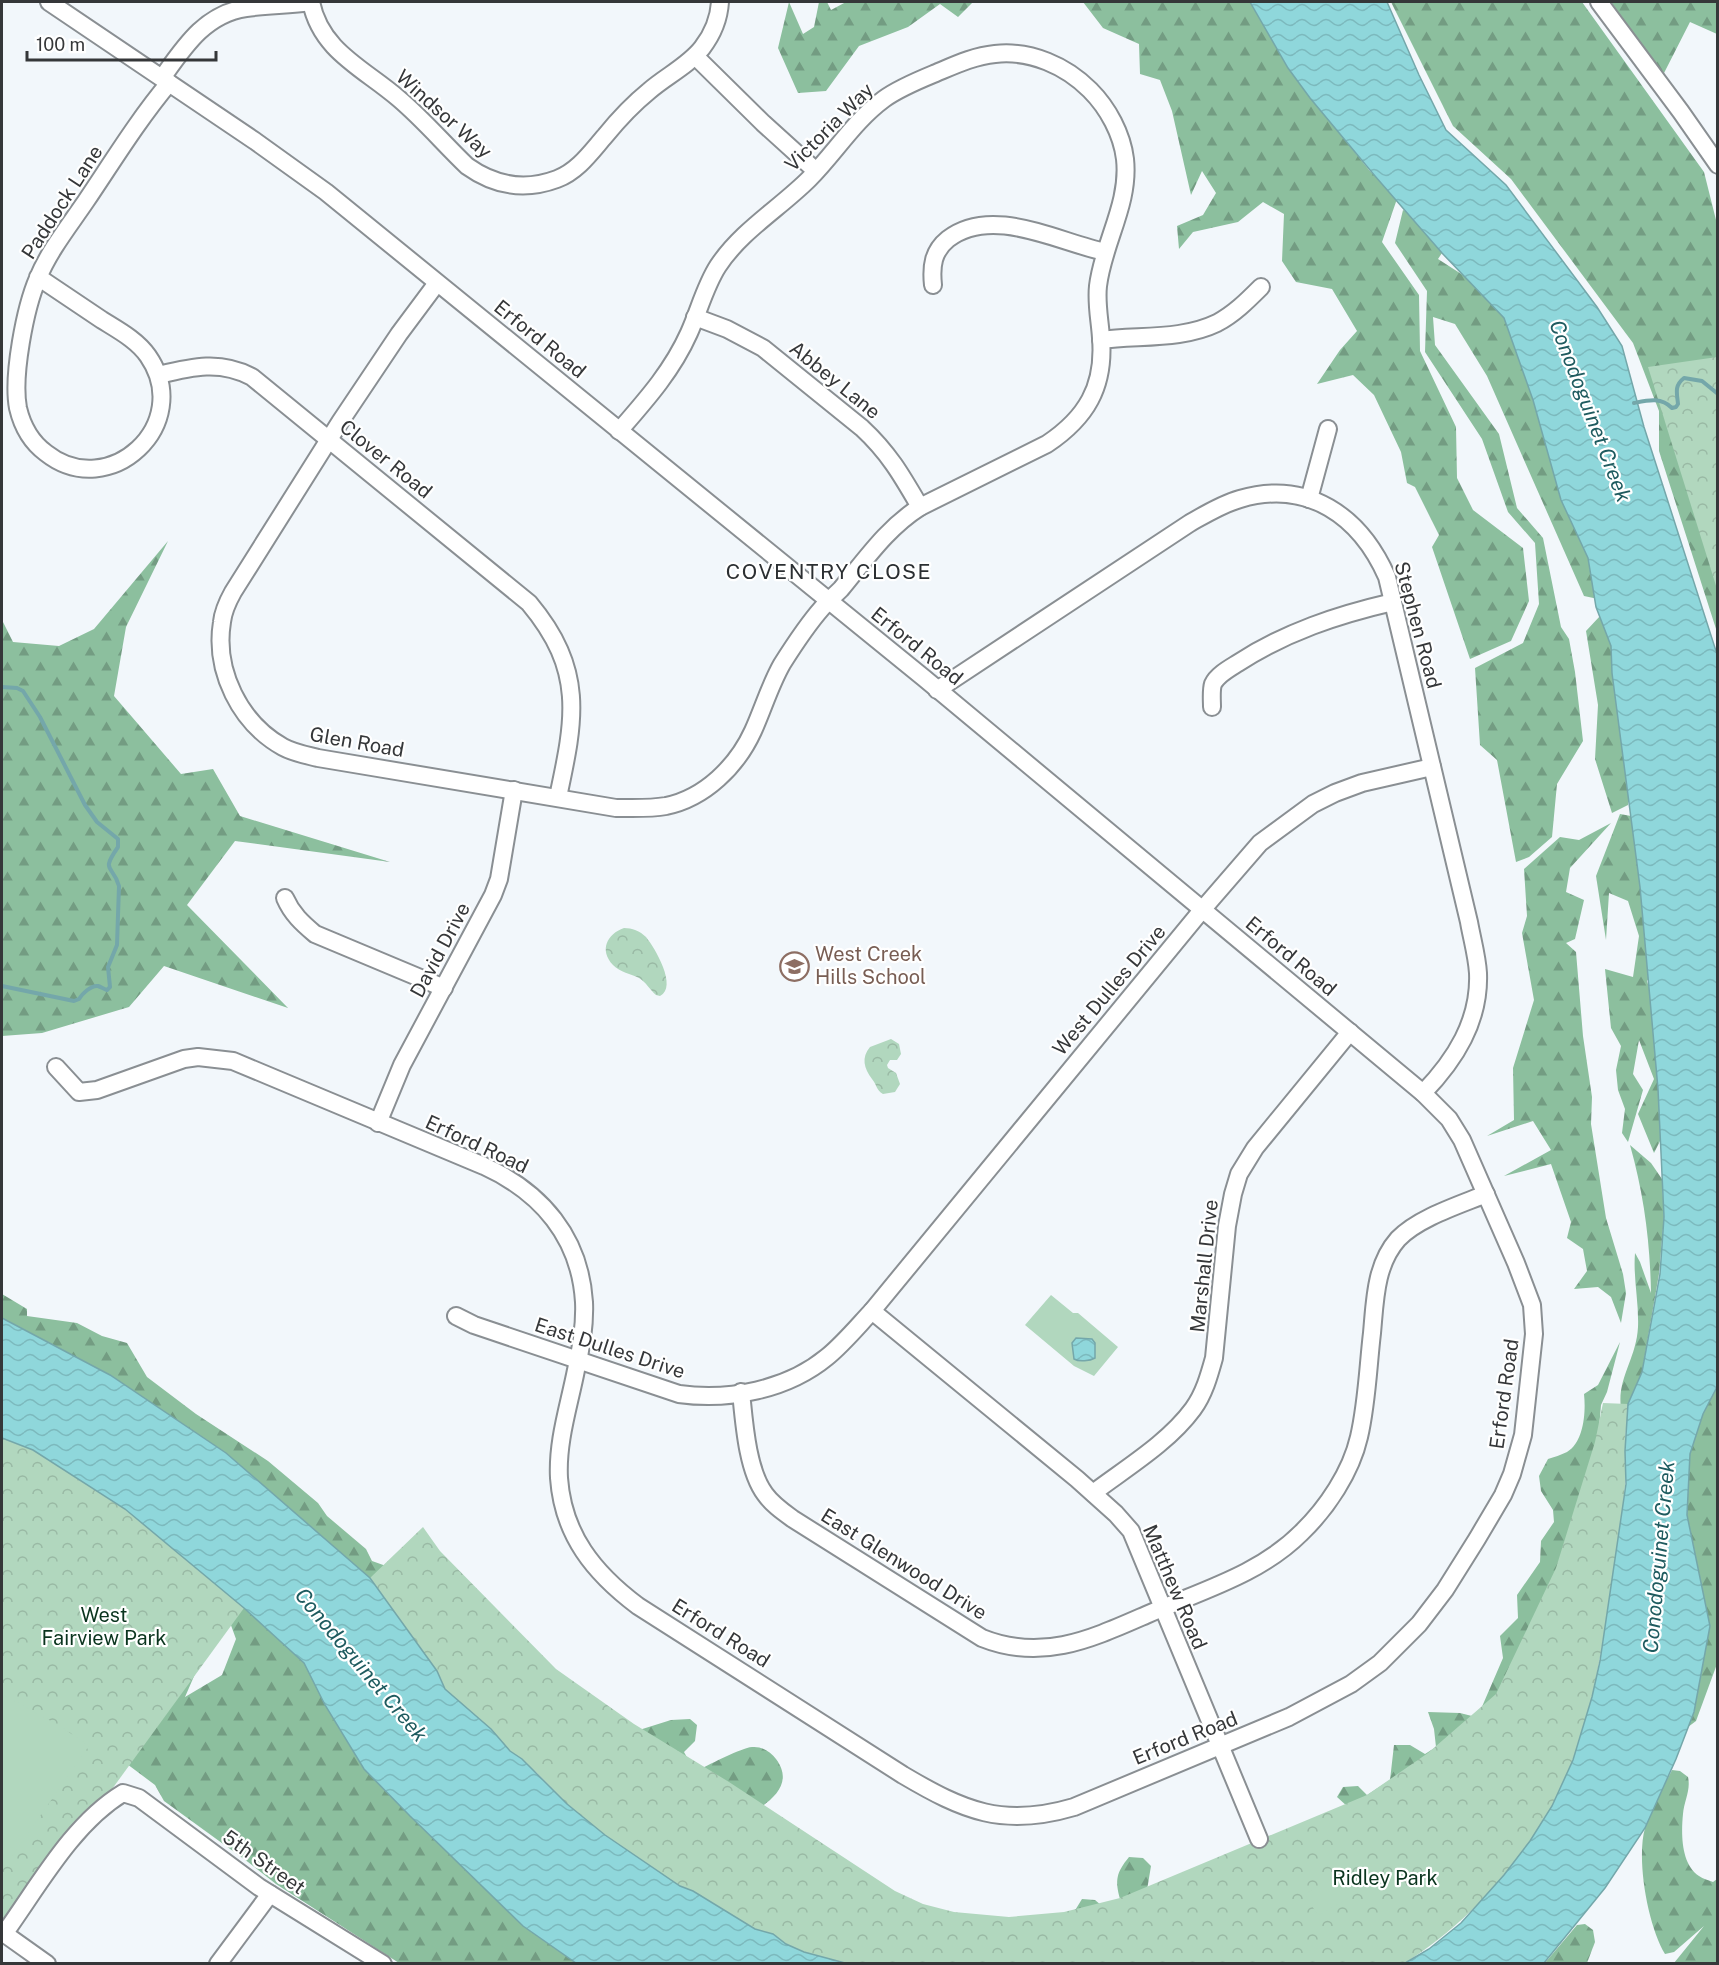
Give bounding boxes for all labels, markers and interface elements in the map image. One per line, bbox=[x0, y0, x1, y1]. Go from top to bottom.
scale bar bbox=[27, 24, 216, 62]
text: 100 m bbox=[36, 34, 85, 55]
street label: Windsor Way bbox=[391, 65, 497, 164]
street label: Victoria Way bbox=[780, 77, 879, 176]
street label: Paddock Lane bbox=[16, 141, 108, 263]
street label: Erford Road bbox=[489, 295, 591, 383]
water label: Conodoguinet Creek bbox=[1544, 316, 1637, 506]
street label: Abbey Lane bbox=[785, 336, 885, 424]
street label: Clover Road bbox=[335, 415, 437, 503]
district label: COVENTRY CLOSE bbox=[726, 559, 932, 584]
street label: Stephen Road bbox=[1390, 559, 1446, 691]
street label: Erford Road bbox=[866, 602, 968, 690]
street label: Glen Road bbox=[308, 722, 406, 762]
street label: David Drive bbox=[405, 898, 475, 1002]
street label: Erford Road bbox=[1241, 911, 1341, 1001]
street label: West Dulles Drive bbox=[1047, 920, 1171, 1060]
place label: West Creek Hills School bbox=[815, 942, 926, 989]
school or university icon: West Creek Hills School bbox=[778, 950, 810, 982]
street label: Erford Road bbox=[422, 1110, 532, 1178]
street label: Marshall Drive bbox=[1185, 1198, 1223, 1334]
street label: East Dulles Drive bbox=[532, 1312, 688, 1384]
street label: Erford Road bbox=[1484, 1337, 1524, 1451]
water label: Conodoguinet Creek bbox=[1638, 1459, 1679, 1654]
street label: East Glenwood Drive bbox=[817, 1503, 991, 1625]
street label: Matthew Road bbox=[1138, 1521, 1212, 1653]
water label: Conodoguinet Creek bbox=[290, 1583, 433, 1747]
street label: Erford Road bbox=[668, 1593, 774, 1673]
park label: West Fairview Park bbox=[41, 1603, 167, 1650]
street label: Erford Road bbox=[1129, 1706, 1241, 1770]
street label: 5th Street bbox=[218, 1825, 310, 1899]
park label: Ridley Park bbox=[1332, 1866, 1438, 1890]

